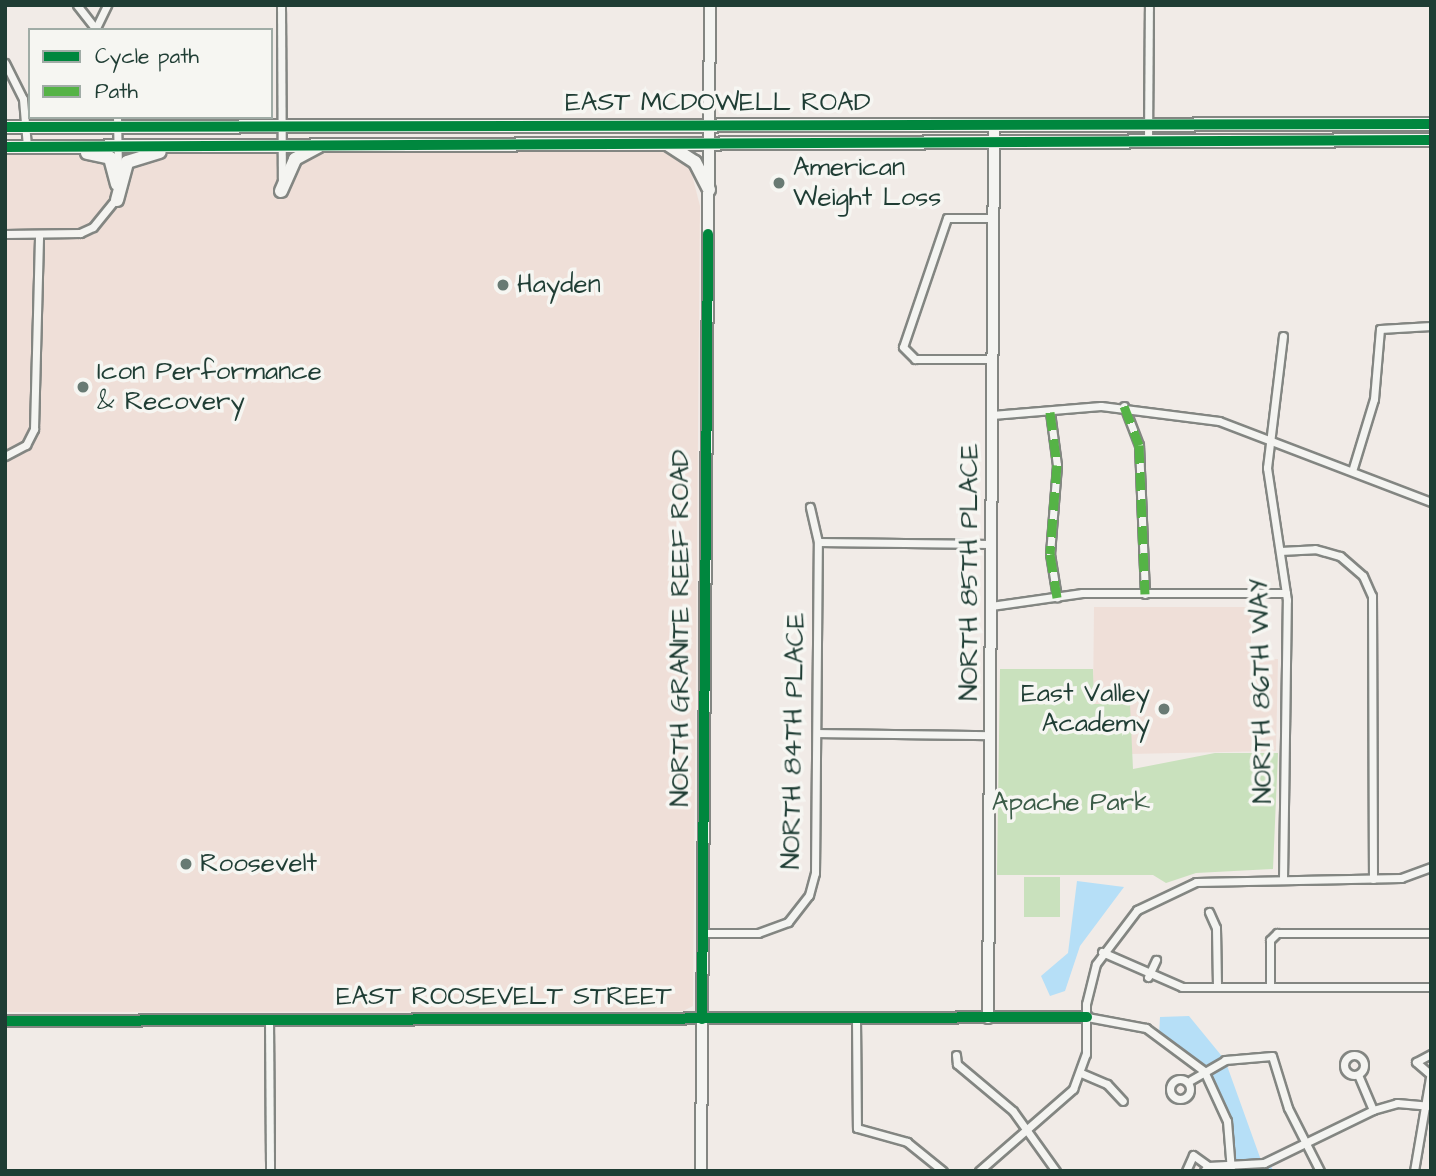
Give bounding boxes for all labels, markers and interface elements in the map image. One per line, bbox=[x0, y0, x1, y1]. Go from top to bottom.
legend bbox=[28, 28, 273, 119]
text: Cycle path bbox=[95, 42, 199, 71]
text: Path bbox=[95, 77, 138, 106]
street label: EAST MCDOWELL ROAD bbox=[565, 87, 871, 119]
place label: American Weight Loss bbox=[793, 152, 941, 214]
marker: American Weight Loss bbox=[771, 175, 787, 191]
place label: Hayden bbox=[517, 269, 601, 301]
marker: Hayden bbox=[495, 277, 511, 293]
place label: Icon Performance & Recovery bbox=[97, 356, 322, 418]
marker: Icon Performance & Recovery bbox=[75, 379, 91, 395]
street label: NORTH 85TH PLACE bbox=[954, 443, 986, 701]
street label: NORTH GRANITE REEF ROAD bbox=[665, 449, 697, 807]
street label: NORTH 86TH WAY bbox=[1244, 578, 1280, 804]
street label: NORTH 84TH PLACE bbox=[776, 612, 812, 870]
place label: East Valley Academy bbox=[1021, 678, 1150, 740]
marker: East Valley Academy bbox=[1156, 701, 1172, 717]
park label: Apache Park bbox=[992, 787, 1150, 819]
place label: Roosevelt bbox=[200, 848, 317, 880]
marker: Roosevelt bbox=[178, 856, 194, 872]
street label: EAST ROOSEVELT STREET bbox=[336, 981, 672, 1013]

